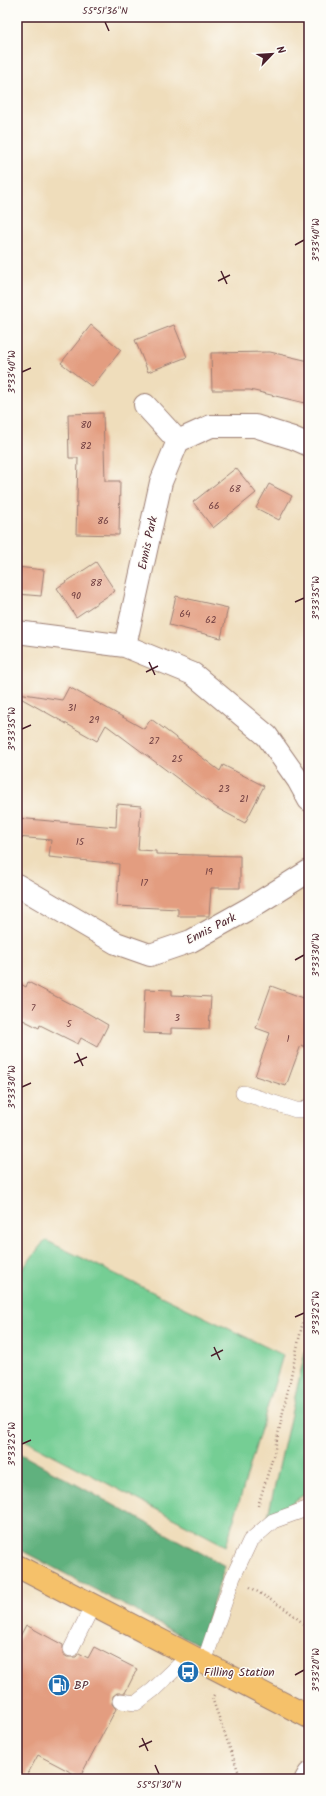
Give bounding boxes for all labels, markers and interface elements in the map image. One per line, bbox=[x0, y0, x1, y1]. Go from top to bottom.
text: 55°51'36"N bbox=[82, 3, 128, 19]
north arrow bbox=[252, 34, 292, 74]
text: N bbox=[271, 43, 290, 57]
text: 3°33'40"W bbox=[308, 218, 324, 262]
text: 3°33'40"W bbox=[4, 350, 20, 394]
house number: 80 bbox=[80, 417, 92, 433]
house number: 82 bbox=[80, 438, 92, 454]
house number: 68 bbox=[229, 481, 242, 497]
house number: 66 bbox=[208, 498, 220, 514]
house number: 86 bbox=[97, 513, 109, 529]
street label: Ennis Park bbox=[133, 514, 163, 572]
house number: 88 bbox=[90, 575, 103, 591]
text: 3°33'35"W bbox=[308, 576, 324, 620]
house number: 90 bbox=[71, 588, 81, 604]
house number: 64 bbox=[179, 606, 191, 622]
house number: 62 bbox=[205, 612, 217, 628]
house number: 31 bbox=[68, 700, 76, 716]
text: 3°33'35"W bbox=[4, 707, 20, 751]
house number: 29 bbox=[89, 712, 99, 728]
house number: 27 bbox=[149, 733, 160, 749]
house number: 25 bbox=[171, 751, 183, 767]
house number: 23 bbox=[218, 781, 230, 797]
house number: 21 bbox=[240, 791, 248, 807]
house number: 15 bbox=[76, 834, 85, 850]
house number: 19 bbox=[205, 864, 213, 880]
house number: 17 bbox=[140, 875, 148, 891]
street label: Ennis Park bbox=[182, 908, 240, 950]
text: 3°33'30"W bbox=[308, 933, 324, 977]
house number: 7 bbox=[31, 1000, 36, 1016]
house number: 3 bbox=[174, 1010, 180, 1026]
house number: 5 bbox=[66, 1016, 72, 1032]
house number: 1 bbox=[286, 1031, 290, 1047]
text: 3°33'30"W bbox=[4, 1065, 20, 1109]
text: 3°33'25"W bbox=[308, 1291, 324, 1335]
text: 3°33'25"W bbox=[4, 1422, 20, 1466]
text: 3°33'20"W bbox=[308, 1648, 324, 1692]
bus stop icon: Filling Station bbox=[175, 1659, 201, 1685]
place label: Filling Station bbox=[204, 1663, 275, 1682]
fuel station icon: BP bbox=[46, 1672, 72, 1698]
place label: BP bbox=[74, 1676, 89, 1695]
text: 55°51'30"N bbox=[137, 1777, 182, 1793]

